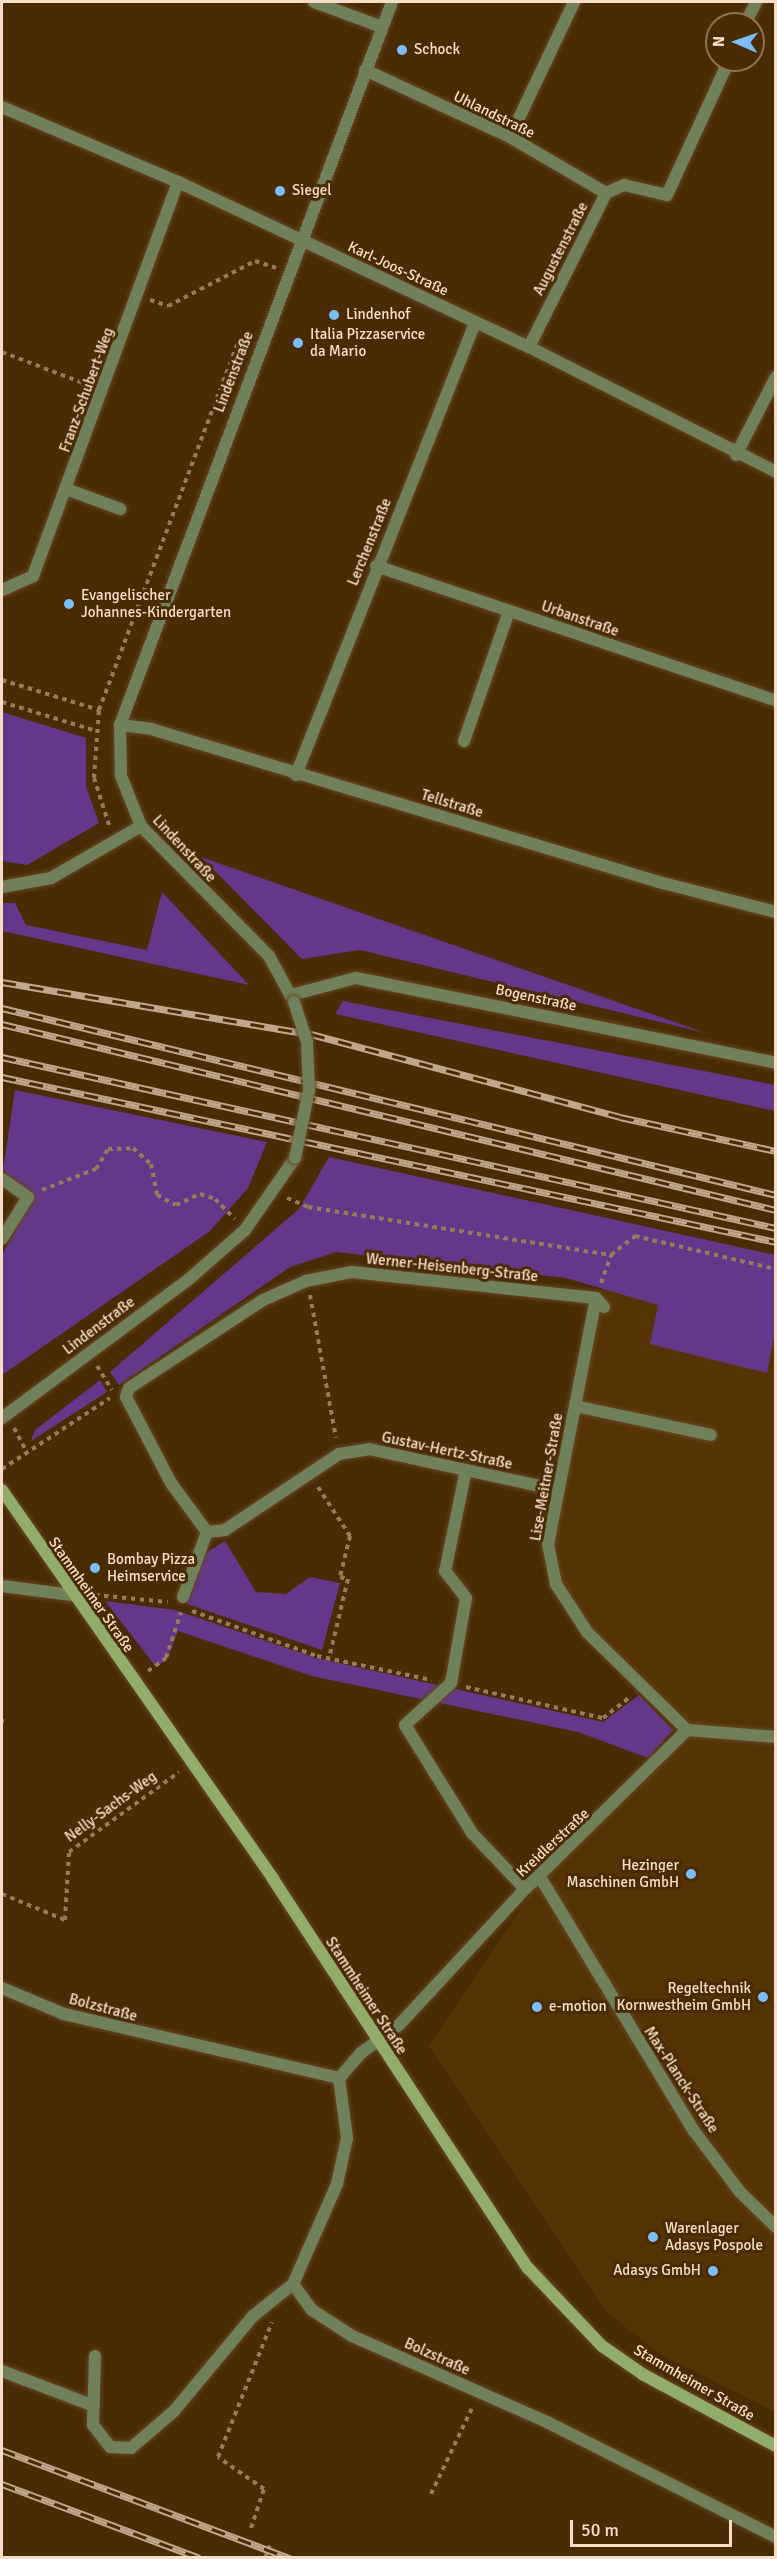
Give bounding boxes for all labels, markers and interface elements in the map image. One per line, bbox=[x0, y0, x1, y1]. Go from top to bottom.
north arrow bbox=[705, 12, 765, 72]
text: N bbox=[709, 36, 729, 47]
place label: Schock bbox=[414, 41, 460, 59]
marker: Schock bbox=[395, 43, 409, 57]
street label: Uhlandstraße bbox=[450, 88, 538, 142]
place label: Siegel bbox=[292, 182, 332, 200]
marker: Siegel bbox=[273, 184, 287, 198]
street label: Augustenstraße bbox=[530, 199, 592, 299]
street label: Karl-Joos-Straße bbox=[345, 238, 451, 300]
place label: Lindenhof bbox=[346, 306, 410, 324]
marker: Lindenhof bbox=[327, 308, 341, 322]
street label: Franz-Schubert-Weg bbox=[56, 325, 118, 455]
place label: Italia Pizzaservice da Mario bbox=[310, 325, 425, 360]
street label: Lindenstraße bbox=[210, 329, 258, 415]
marker: Italia Pizzaservice da Mario bbox=[291, 336, 305, 350]
street label: Lerchenstraße bbox=[344, 496, 396, 588]
place label: Evangelischer Johannes-Kindergarten bbox=[81, 586, 231, 621]
marker: Evangelischer Johannes-Kindergarten bbox=[62, 597, 76, 611]
street label: Urbanstraße bbox=[539, 597, 621, 641]
street label: Tellstraße bbox=[419, 786, 485, 822]
street label: Lindenstraße bbox=[148, 812, 220, 886]
street label: Bogenstraße bbox=[494, 981, 578, 1015]
street label: Werner-Heisenberg-Straße bbox=[365, 1250, 539, 1286]
street label: Lindenstraße bbox=[60, 1293, 138, 1359]
street label: Lise-Meitner-Straße bbox=[527, 1412, 567, 1542]
street label: Gustav-Hertz-Straße bbox=[380, 1428, 514, 1474]
street label: Stammheimer Straße bbox=[44, 1534, 138, 1656]
place label: Bombay Pizza Heimservice bbox=[107, 1550, 195, 1585]
marker: Bombay Pizza Heimservice bbox=[88, 1561, 102, 1575]
street label: Nelly-Sachs-Weg bbox=[62, 1768, 160, 1846]
street label: Kreidlerstraße bbox=[513, 1805, 593, 1881]
place label: Hezinger Maschinen GmbH bbox=[567, 1856, 679, 1891]
marker: Hezinger Maschinen GmbH bbox=[684, 1867, 698, 1881]
street label: Stammheimer Straße bbox=[321, 1934, 411, 2058]
place label: Regeltechnik Kornwestheim GmbH bbox=[616, 1979, 751, 2014]
street label: Bolzstraße bbox=[67, 1990, 139, 2026]
marker: Regeltechnik Kornwestheim GmbH bbox=[756, 1990, 770, 2004]
place label: e-motion bbox=[549, 1998, 607, 2016]
marker: e-motion bbox=[530, 2000, 544, 2014]
street label: Max-Planck-Straße bbox=[640, 2023, 722, 2137]
place label: Warenlager Adasys Pospole bbox=[665, 2219, 763, 2254]
marker: Warenlager Adasys Pospole bbox=[646, 2230, 660, 2244]
place label: Adasys GmbH bbox=[613, 2262, 701, 2280]
marker: Adasys GmbH bbox=[706, 2264, 720, 2278]
street label: Bolzstraße bbox=[401, 2335, 473, 2379]
street label: Stammheimer Straße bbox=[630, 2341, 758, 2425]
scale bar bbox=[573, 2508, 735, 2546]
text: 50 m bbox=[581, 2519, 619, 2541]

